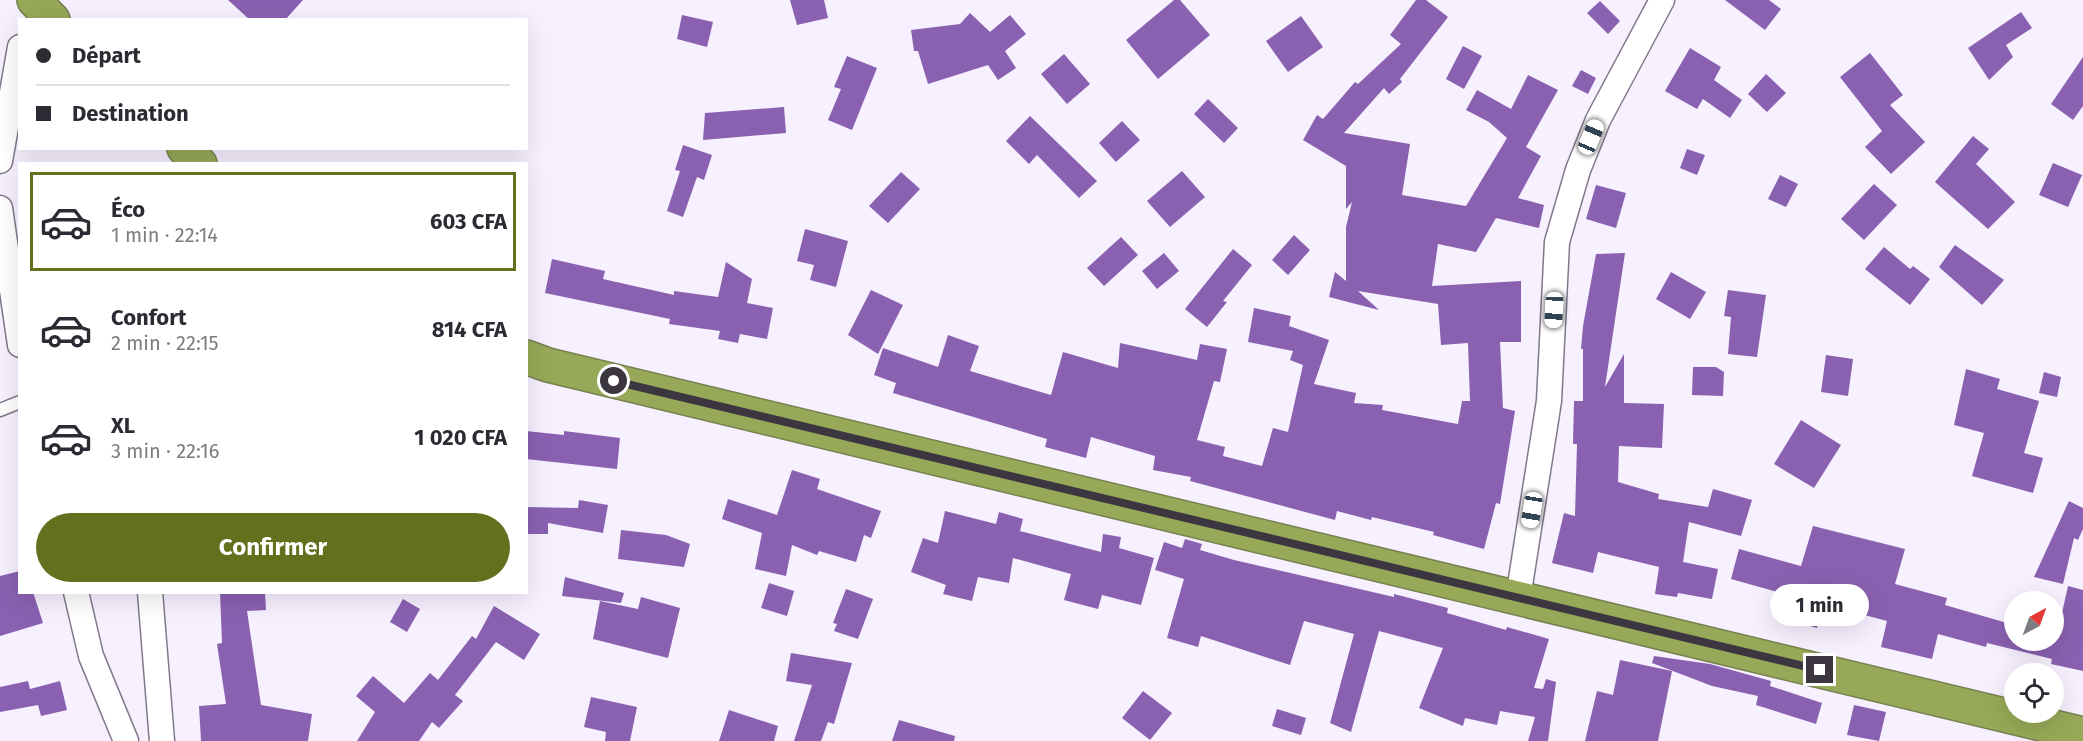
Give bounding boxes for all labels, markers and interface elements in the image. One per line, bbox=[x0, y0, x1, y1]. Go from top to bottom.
text: Départ bbox=[72, 42, 141, 69]
text: Destination bbox=[72, 100, 189, 127]
car bbox=[1576, 117, 1606, 157]
icon: car bbox=[39, 195, 93, 249]
text: Éco bbox=[111, 196, 145, 223]
text: 603 CFA bbox=[430, 208, 507, 235]
text: 1 min · 22:14 bbox=[111, 223, 218, 247]
car bbox=[1544, 292, 1564, 328]
icon: car bbox=[39, 303, 93, 357]
text: Confort bbox=[111, 304, 187, 331]
text: 814 CFA bbox=[432, 316, 507, 343]
text: 2 min · 22:15 bbox=[111, 331, 219, 355]
route start bbox=[600, 367, 627, 394]
icon: car bbox=[39, 411, 93, 465]
text: XL bbox=[111, 412, 135, 439]
text: 1 020 CFA bbox=[414, 424, 507, 451]
text: 3 min · 22:16 bbox=[111, 439, 219, 463]
car bbox=[1520, 491, 1544, 529]
button: Confirmer bbox=[36, 513, 510, 582]
callout: 1 min bbox=[1770, 583, 1870, 625]
north arrow bbox=[2004, 591, 2064, 651]
map controls bbox=[2004, 591, 2064, 723]
text: 1 min bbox=[1795, 593, 1844, 617]
route end bbox=[1806, 656, 1833, 683]
button: locate bbox=[2004, 663, 2064, 723]

